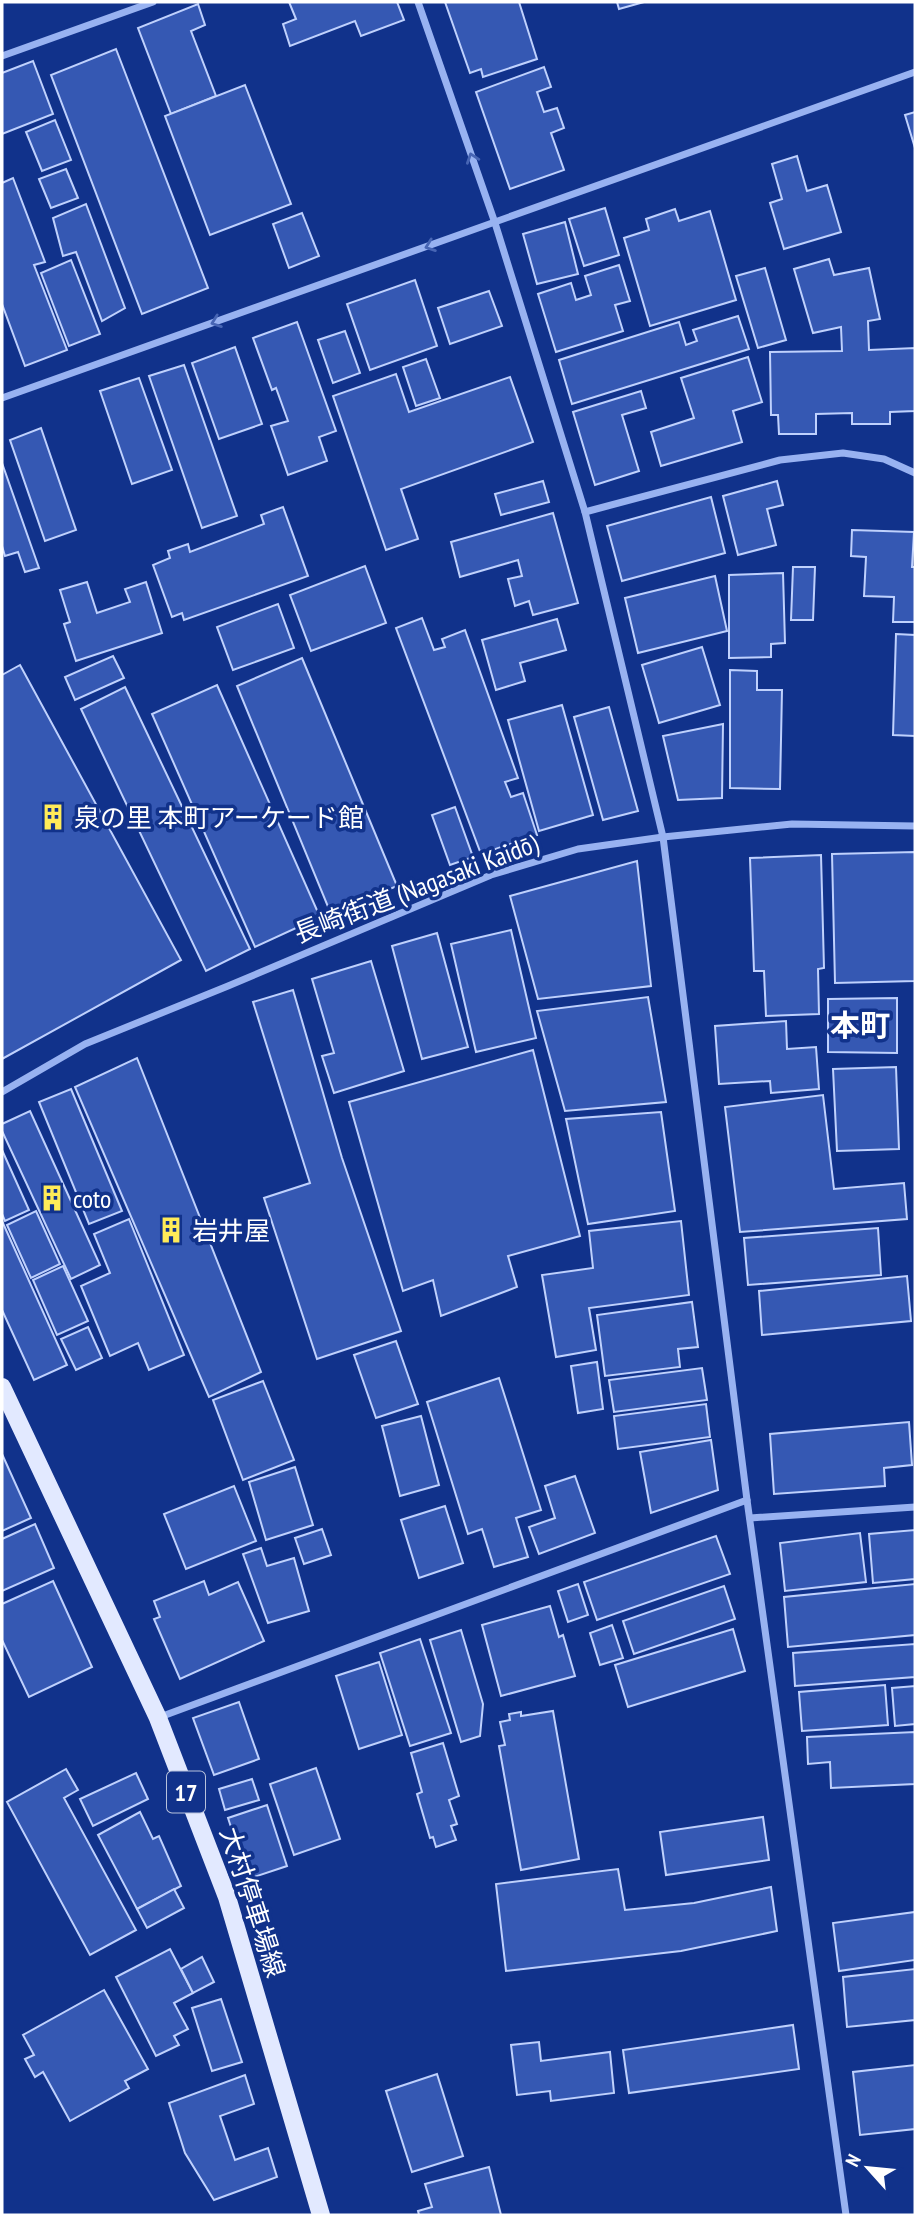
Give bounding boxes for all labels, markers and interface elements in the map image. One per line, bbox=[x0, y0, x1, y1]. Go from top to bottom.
one-way arrow bbox=[466, 153, 480, 165]
one-way arrow bbox=[425, 238, 437, 252]
one-way arrow bbox=[210, 314, 223, 328]
place label: 泉の里 本町アーケード館 bbox=[74, 801, 364, 834]
building icon: 泉の里 本町アーケード館 bbox=[38, 802, 68, 832]
street label: 長崎街道 (Nagasaki Kaidō) bbox=[289, 826, 543, 950]
district label: 本町 bbox=[830, 1005, 890, 1044]
place label: coto bbox=[73, 1182, 111, 1215]
building icon: coto bbox=[37, 1183, 67, 1213]
place label: 岩井屋 bbox=[192, 1214, 270, 1247]
building icon: 岩井屋 bbox=[156, 1215, 186, 1245]
road number: 17 bbox=[167, 1772, 205, 1812]
street label: 大村停車場線 bbox=[213, 1823, 293, 1981]
north arrow bbox=[833, 2133, 903, 2203]
text: N bbox=[840, 2150, 866, 2170]

